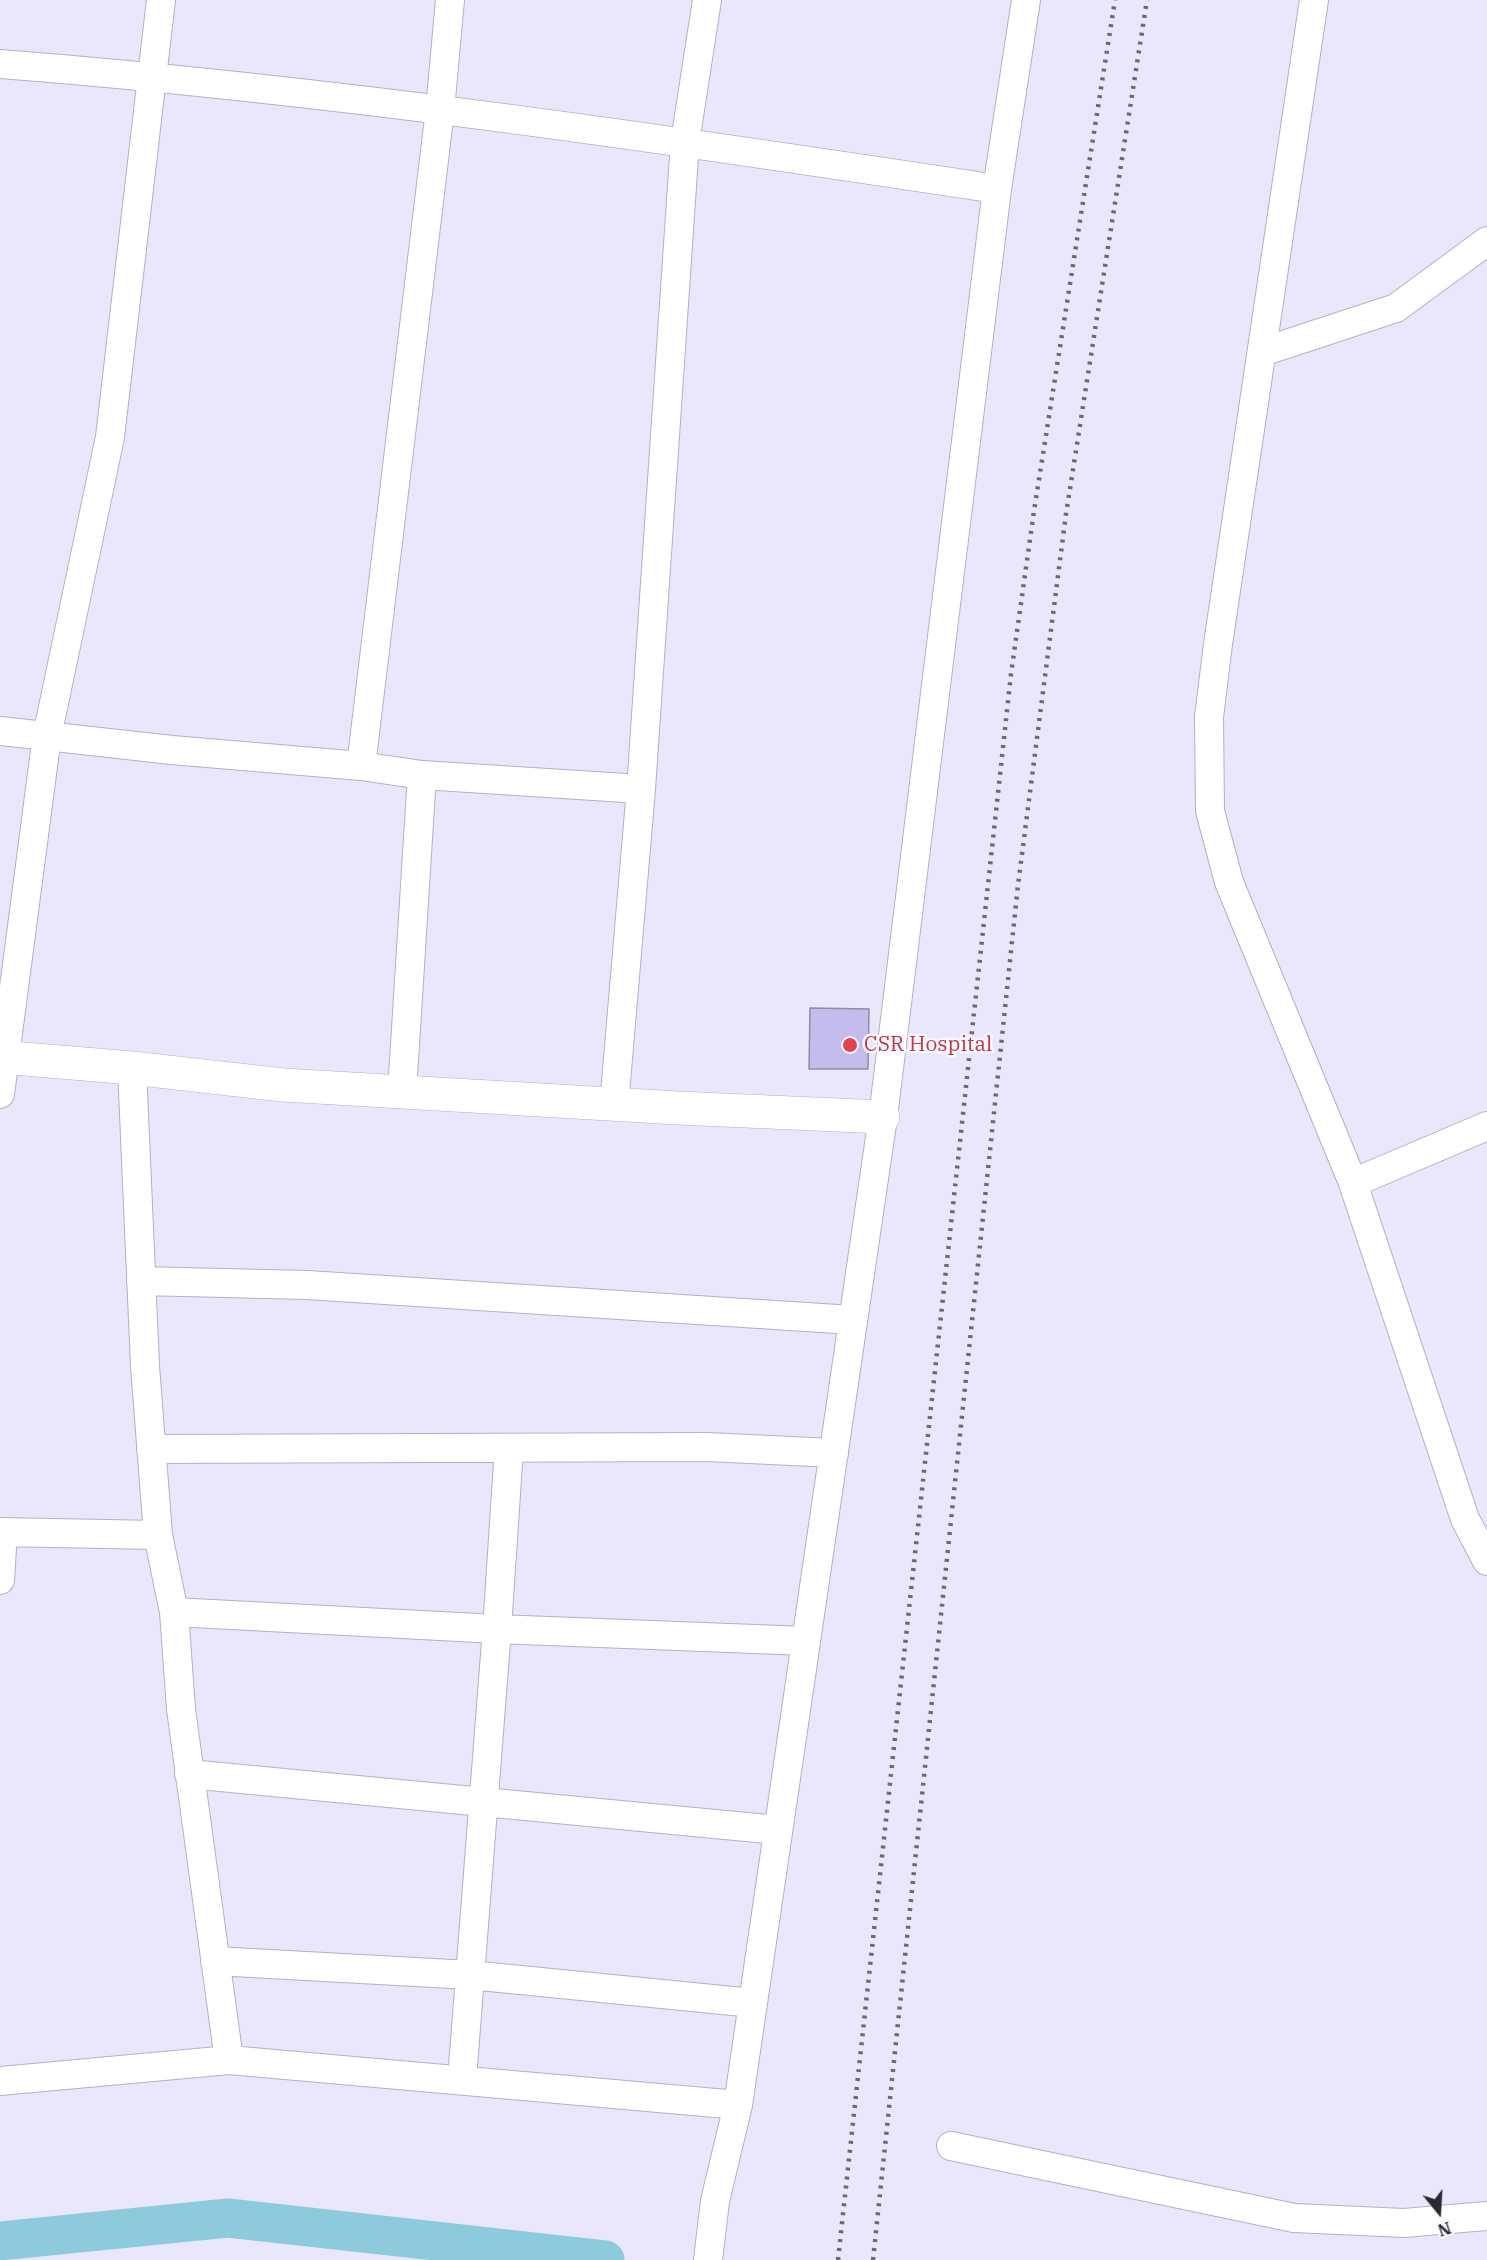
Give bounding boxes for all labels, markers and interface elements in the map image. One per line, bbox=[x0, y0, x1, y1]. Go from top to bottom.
place label: CSR Hospital bbox=[864, 1032, 992, 1058]
marker: CSR Hospital bbox=[841, 1036, 859, 1054]
north arrow bbox=[1409, 2182, 1469, 2242]
text: N bbox=[1435, 2218, 1454, 2241]

